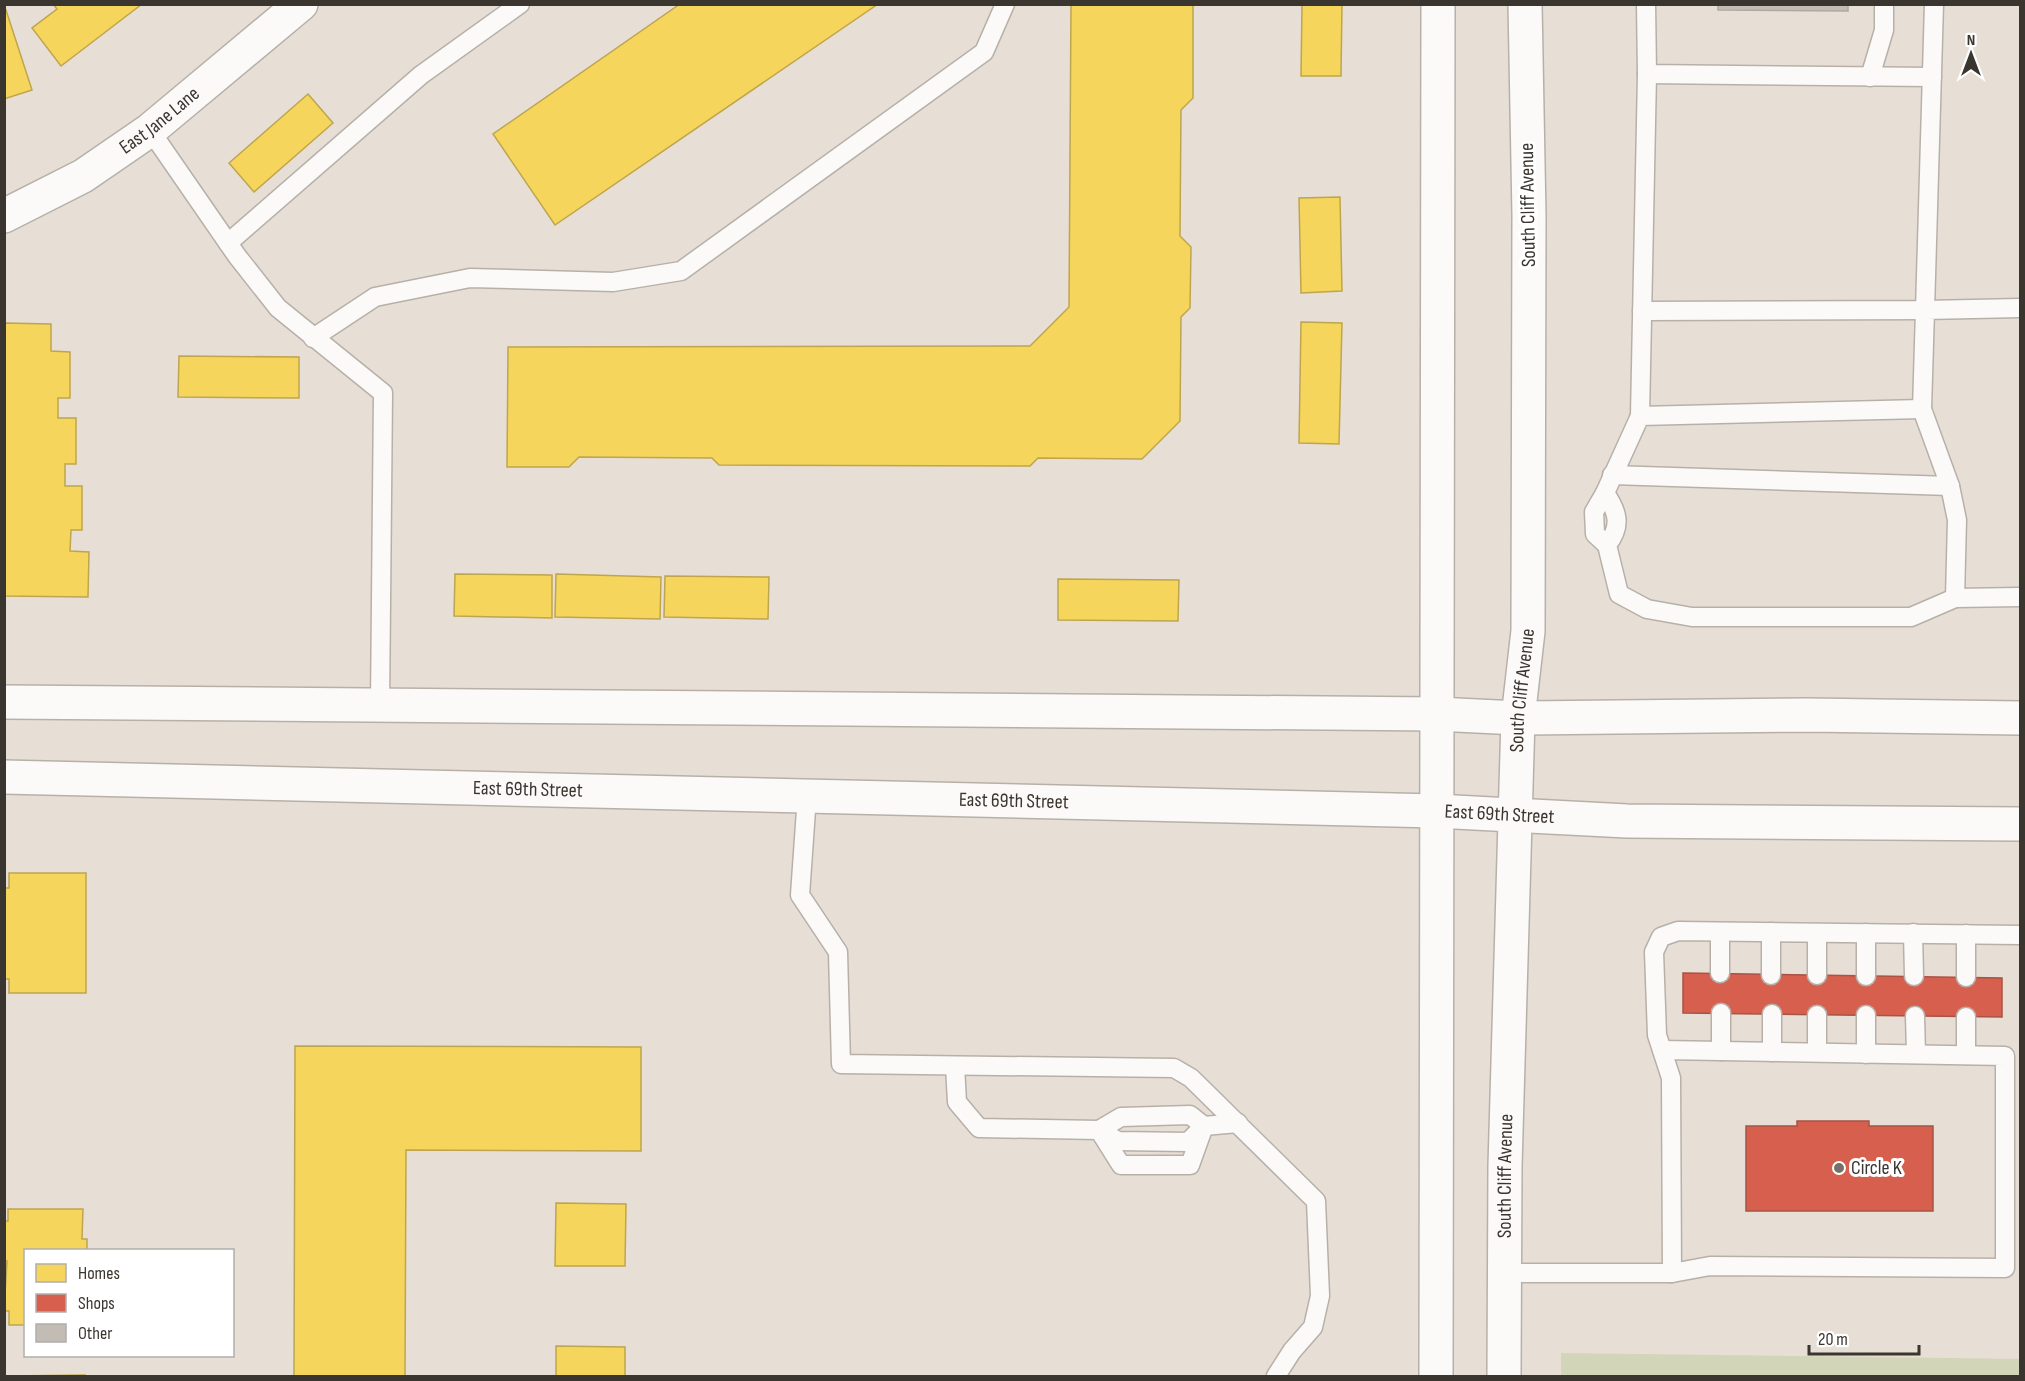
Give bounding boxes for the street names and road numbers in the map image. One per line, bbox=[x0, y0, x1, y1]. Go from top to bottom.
street label: East Jane Lane bbox=[115, 82, 204, 159]
street label: South Cliff Avenue bbox=[1515, 143, 1541, 267]
street label: South Cliff Avenue bbox=[1505, 627, 1540, 753]
street label: East 69th Street bbox=[473, 776, 583, 803]
street label: East 69th Street bbox=[959, 788, 1069, 814]
street label: East 69th Street bbox=[1444, 799, 1555, 829]
street label: South Cliff Avenue bbox=[1493, 1114, 1519, 1238]

